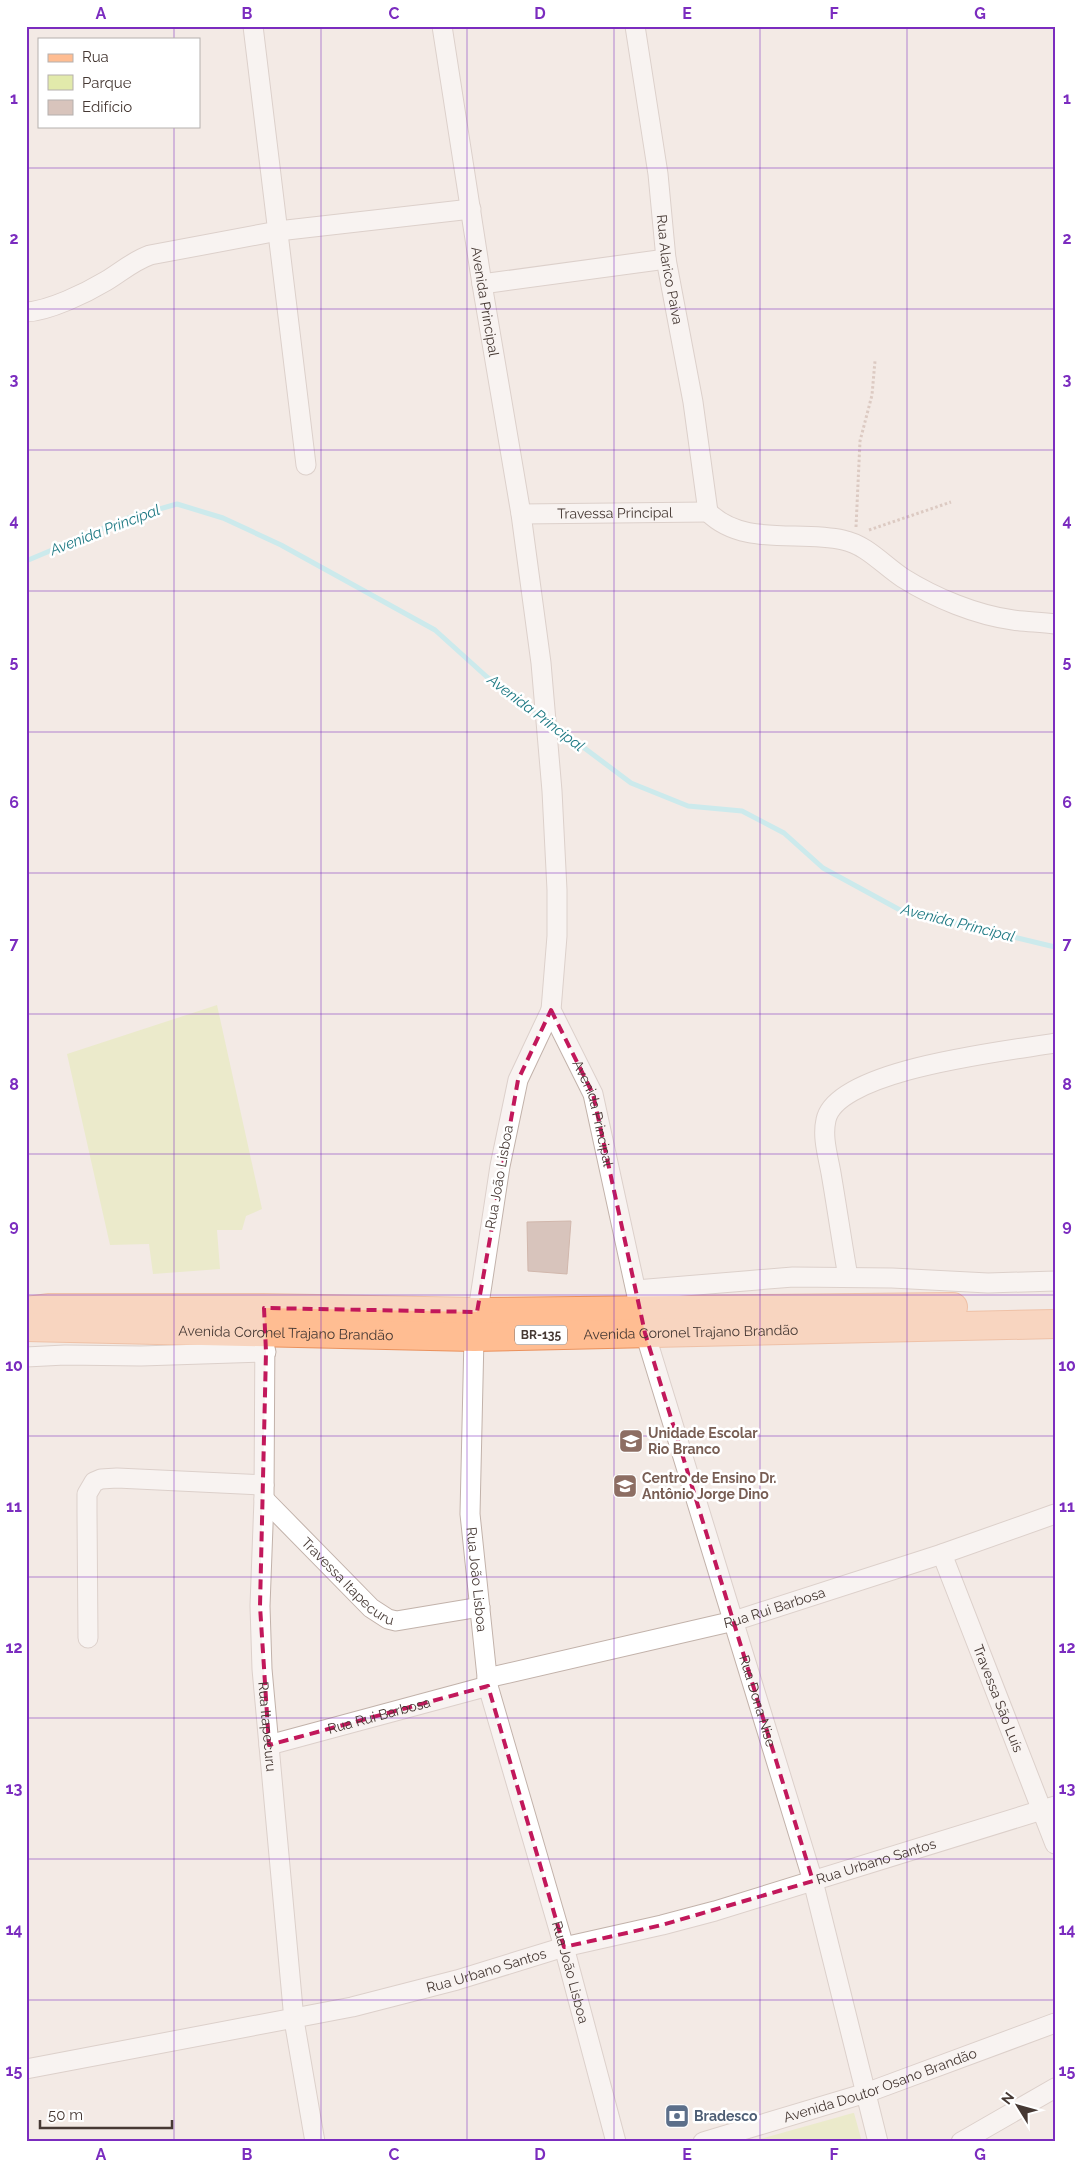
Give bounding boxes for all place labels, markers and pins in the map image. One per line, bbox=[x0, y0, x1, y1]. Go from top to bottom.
place label: Unidade Escolar Rio Branco bbox=[648, 1425, 758, 1457]
school or university icon: Unidade Escolar Rio Branco bbox=[618, 1428, 644, 1454]
place label: Centro de Ensino Dr. Antônio Jorge Dino bbox=[642, 1470, 776, 1502]
school or university icon: Centro de Ensino Dr. Antônio Jorge Dino bbox=[612, 1473, 638, 1499]
bank icon: Bradesco bbox=[664, 2103, 690, 2129]
place label: Bradesco bbox=[694, 2108, 758, 2124]

